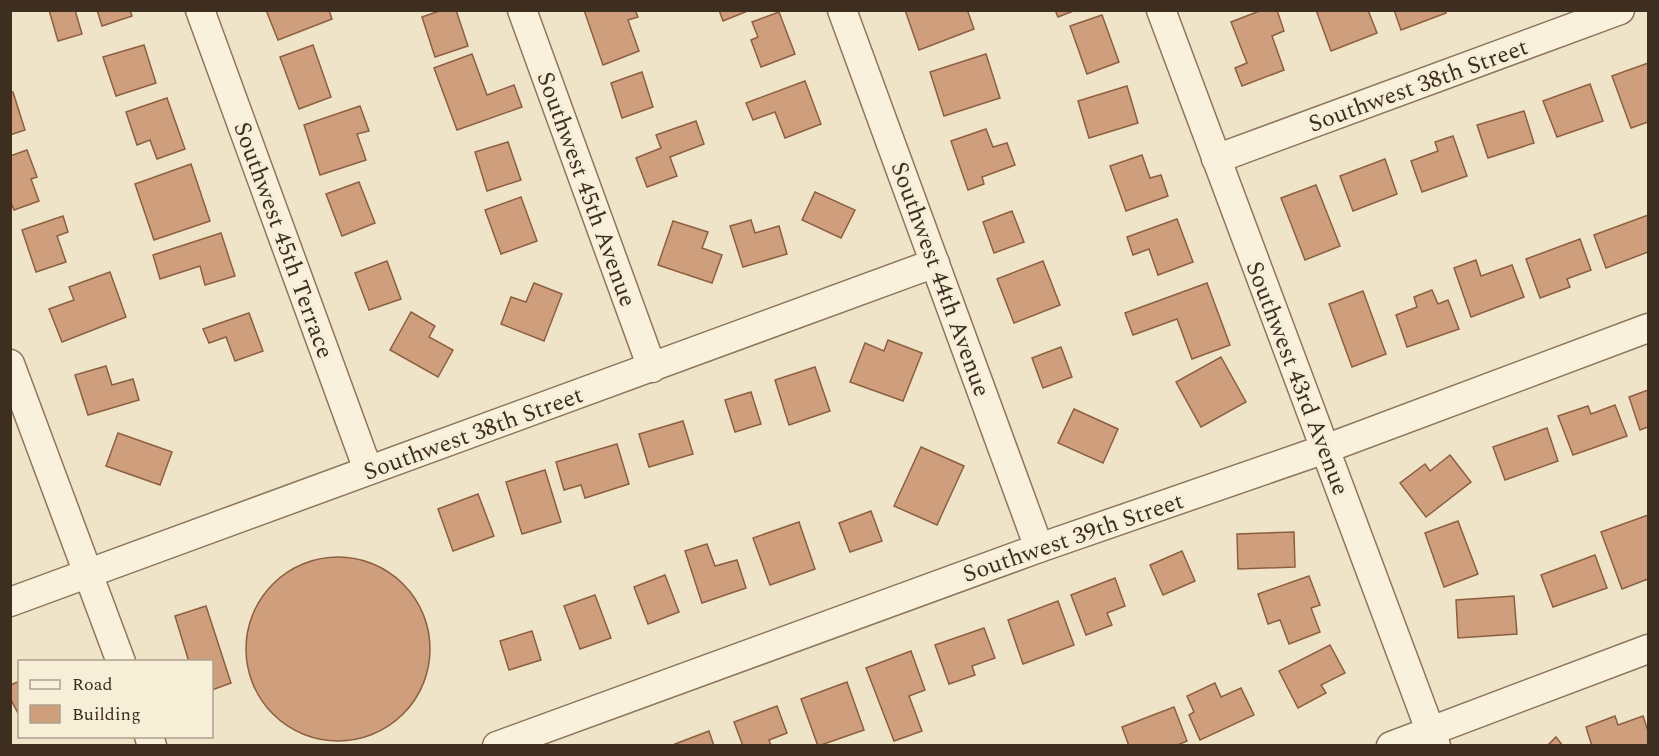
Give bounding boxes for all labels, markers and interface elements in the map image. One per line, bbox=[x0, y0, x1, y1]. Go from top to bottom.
street label: Southwest 38th Street bbox=[1303, 29, 1533, 142]
street label: Southwest 45th Avenue bbox=[527, 67, 645, 312]
street label: Southwest 45th Terrace bbox=[223, 117, 343, 364]
street label: Southwest 44th Avenue bbox=[881, 157, 999, 402]
street label: Southwest 43rd Avenue bbox=[1236, 256, 1358, 501]
street label: Southwest 38th Street bbox=[358, 377, 588, 490]
street label: Southwest 39th Street bbox=[958, 483, 1189, 593]
legend bbox=[18, 660, 213, 738]
text: Road bbox=[72, 671, 113, 698]
text: Building bbox=[72, 701, 141, 728]

